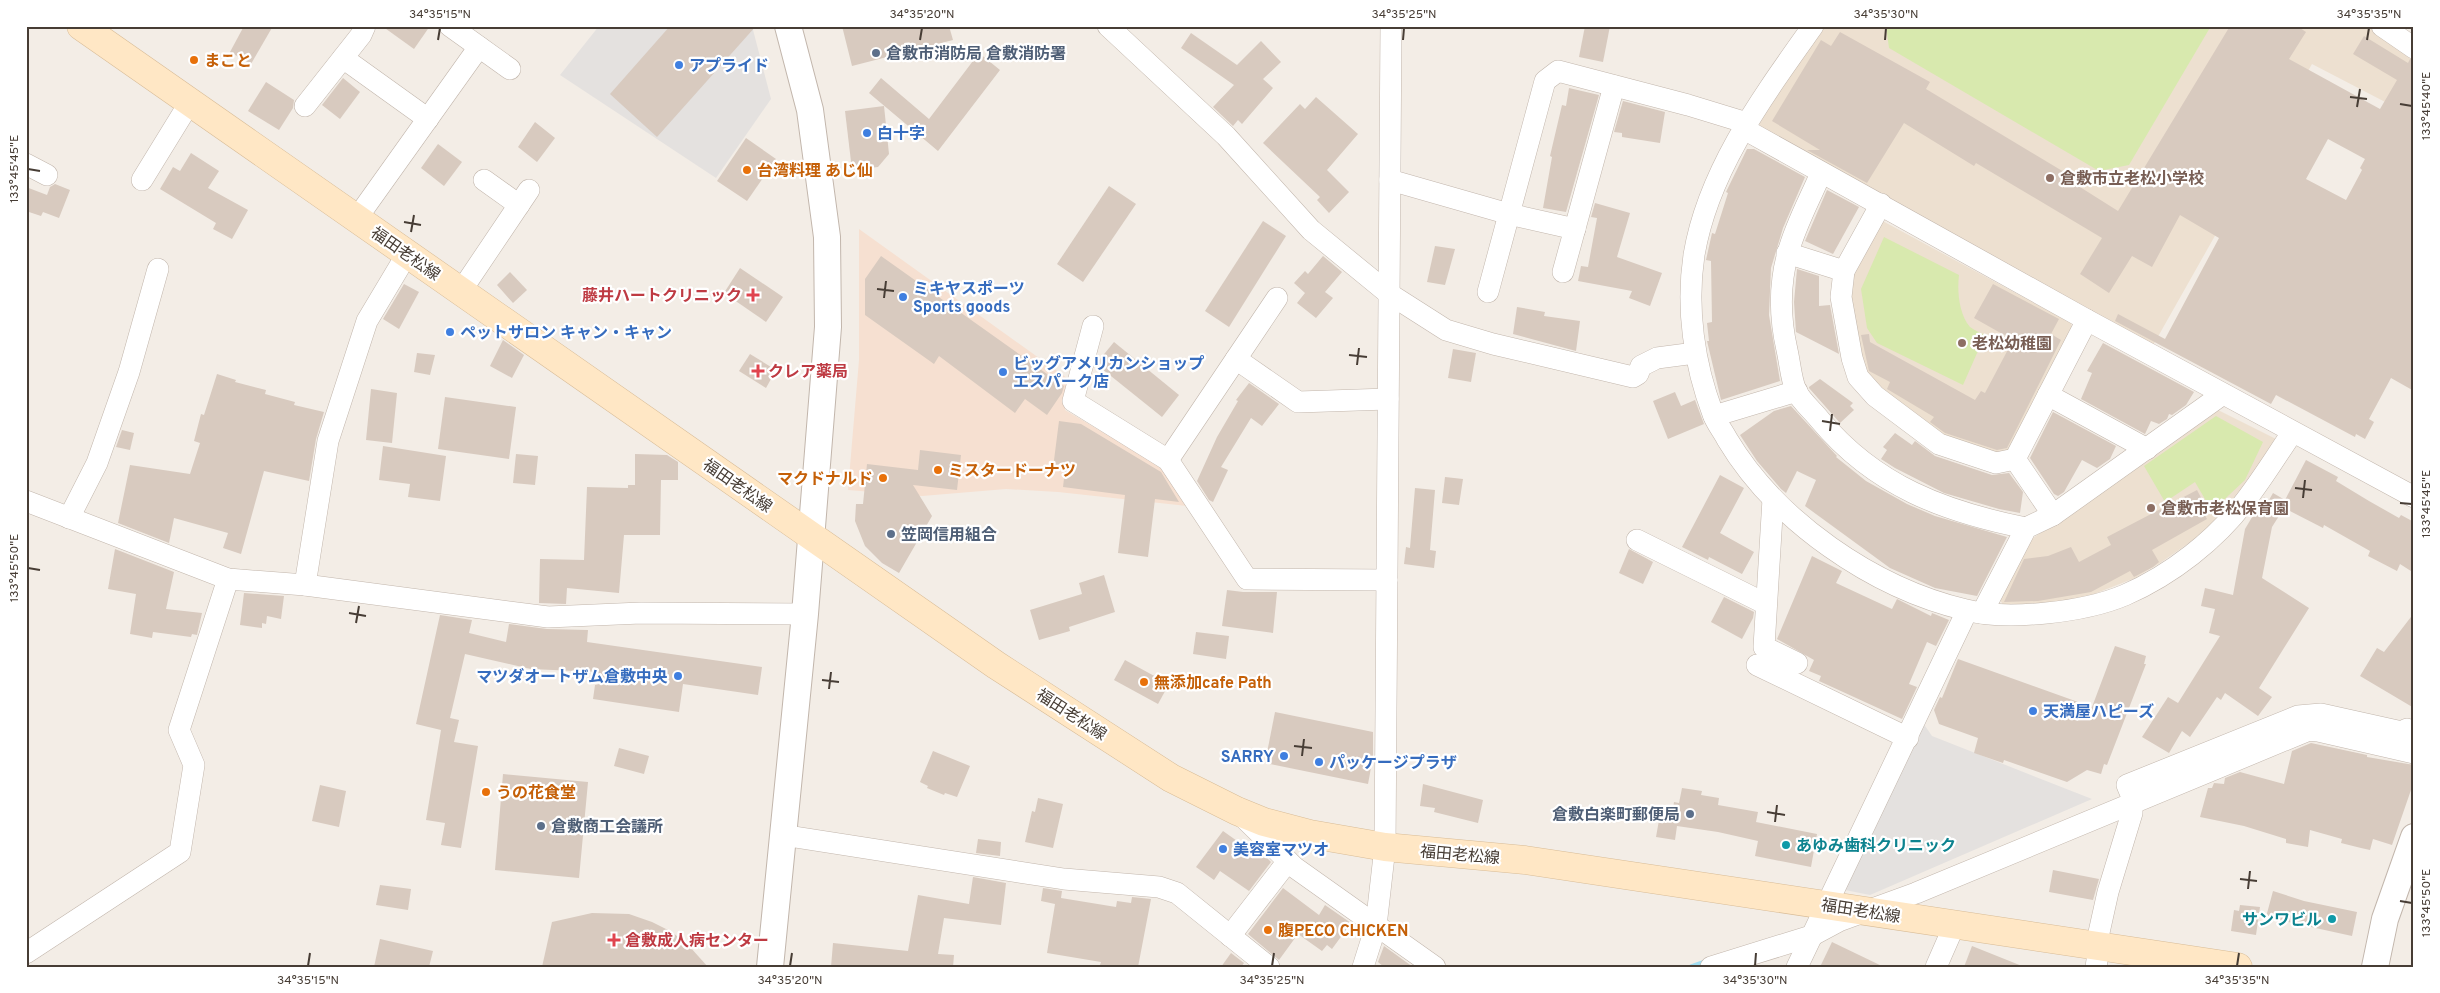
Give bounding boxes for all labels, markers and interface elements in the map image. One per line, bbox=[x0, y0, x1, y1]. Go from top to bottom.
text: 34°35'15"N bbox=[409, 7, 471, 23]
text: 34°35'20"N bbox=[889, 7, 955, 23]
text: 34°35'25"N bbox=[1372, 7, 1436, 23]
text: 34°35'30"N bbox=[1854, 7, 1918, 23]
text: 34°35'35"N bbox=[2337, 7, 2401, 23]
place label: 倉敷市消防局 倉敷消防署 bbox=[886, 44, 1066, 65]
marker: 倉敷市消防局 倉敷消防署 bbox=[870, 47, 882, 59]
place label: まこと bbox=[204, 52, 252, 72]
marker: まこと bbox=[188, 54, 200, 66]
place label: アプライド bbox=[689, 57, 769, 77]
marker: アプライド bbox=[673, 59, 685, 71]
text: 133°45'40"E bbox=[2419, 72, 2435, 140]
place label: 白十字 bbox=[877, 125, 925, 145]
marker: 白十字 bbox=[861, 127, 873, 139]
text: 133°45'45"E bbox=[7, 135, 23, 203]
place label: 台湾料理 あじ仙 bbox=[757, 161, 873, 182]
marker: 台湾料理 あじ仙 bbox=[741, 164, 753, 176]
place label: 倉敷市立老松小学校 bbox=[2060, 169, 2204, 190]
marker: 倉敷市立老松小学校 bbox=[2044, 172, 2056, 184]
street label: 福田老松線 bbox=[366, 223, 443, 286]
place label: ミキヤスポーツ Sports goods bbox=[913, 280, 1025, 318]
place label: 藤井ハートクリニック bbox=[582, 286, 742, 307]
marker: 藤井ハートクリニック bbox=[746, 288, 760, 302]
marker: ミキヤスポーツ Sports goods bbox=[897, 291, 909, 303]
place label: ペットサロン キャン・キャン bbox=[460, 324, 672, 344]
marker: ペットサロン キャン・キャン bbox=[444, 326, 456, 338]
place label: 老松幼稚園 bbox=[1972, 335, 2052, 355]
marker: 老松幼稚園 bbox=[1956, 337, 1968, 349]
place label: ビッグアメリカンショップ エスパーク店 bbox=[1013, 354, 1204, 393]
place label: クレア薬局 bbox=[768, 363, 848, 383]
marker: クレア薬局 bbox=[752, 365, 764, 377]
marker: ビッグアメリカンショップ エスパーク店 bbox=[997, 366, 1009, 378]
street label: 福田老松線 bbox=[698, 455, 775, 518]
place label: ミスタードーナツ bbox=[948, 462, 1076, 482]
marker: ミスタードーナツ bbox=[932, 464, 944, 476]
place label: マクドナルド bbox=[777, 470, 873, 490]
text: 133°45'45"E bbox=[2419, 470, 2435, 538]
marker: マクドナルド bbox=[877, 472, 889, 484]
place label: 倉敷市老松保育園 bbox=[2161, 499, 2289, 520]
marker: 倉敷市老松保育園 bbox=[2145, 502, 2157, 514]
place label: 笠岡信用組合 bbox=[901, 526, 997, 546]
marker: 笠岡信用組合 bbox=[885, 528, 897, 540]
text: 133°45'50"E bbox=[7, 534, 23, 602]
place label: マツダオートザム倉敷中央 bbox=[476, 667, 668, 688]
marker: マツダオートザム倉敷中央 bbox=[672, 670, 684, 682]
place label: 無添加cafe Path bbox=[1154, 674, 1272, 694]
marker: 無添加cafe Path bbox=[1138, 676, 1150, 688]
street label: 福田老松線 bbox=[1032, 686, 1110, 746]
place label: 天満屋ハピーズ bbox=[2043, 703, 2154, 723]
marker: 天満屋ハピーズ bbox=[2027, 705, 2039, 717]
place label: SARRY bbox=[1221, 748, 1274, 768]
marker: SARRY bbox=[1278, 750, 1290, 762]
place label: パッケージプラザ bbox=[1329, 754, 1457, 774]
marker: パッケージプラザ bbox=[1313, 756, 1325, 768]
place label: うの花食堂 bbox=[496, 784, 576, 804]
marker: うの花食堂 bbox=[480, 786, 492, 798]
place label: 倉敷白楽町郵便局 bbox=[1552, 805, 1680, 826]
marker: 倉敷白楽町郵便局 bbox=[1684, 808, 1696, 820]
place label: 倉敷商工会議所 bbox=[551, 817, 663, 838]
marker: 倉敷商工会議所 bbox=[535, 820, 547, 832]
place label: あゆみ歯科クリニック bbox=[1796, 837, 1956, 857]
marker: あゆみ歯科クリニック bbox=[1780, 839, 1792, 851]
place label: 美容室マツオ bbox=[1233, 841, 1329, 861]
marker: 美容室マツオ bbox=[1217, 843, 1229, 855]
street label: 福田老松線 bbox=[1419, 843, 1501, 869]
text: 133°45'50"E bbox=[2419, 869, 2435, 937]
street label: 福田老松線 bbox=[1820, 896, 1902, 928]
place label: サンワビル bbox=[2242, 911, 2322, 931]
marker: サンワビル bbox=[2326, 913, 2338, 925]
place label: 腹PECO CHICKEN bbox=[1278, 922, 1409, 942]
marker: 腹PECO CHICKEN bbox=[1262, 924, 1274, 936]
place label: 倉敷成人病センター bbox=[625, 931, 769, 952]
marker: 倉敷成人病センター bbox=[607, 933, 621, 947]
text: 34°35'15"N bbox=[277, 973, 339, 989]
text: 34°35'20"N bbox=[757, 973, 823, 989]
text: 34°35'25"N bbox=[1240, 973, 1304, 989]
text: 34°35'30"N bbox=[1723, 973, 1787, 989]
text: 34°35'35"N bbox=[2205, 973, 2269, 989]

